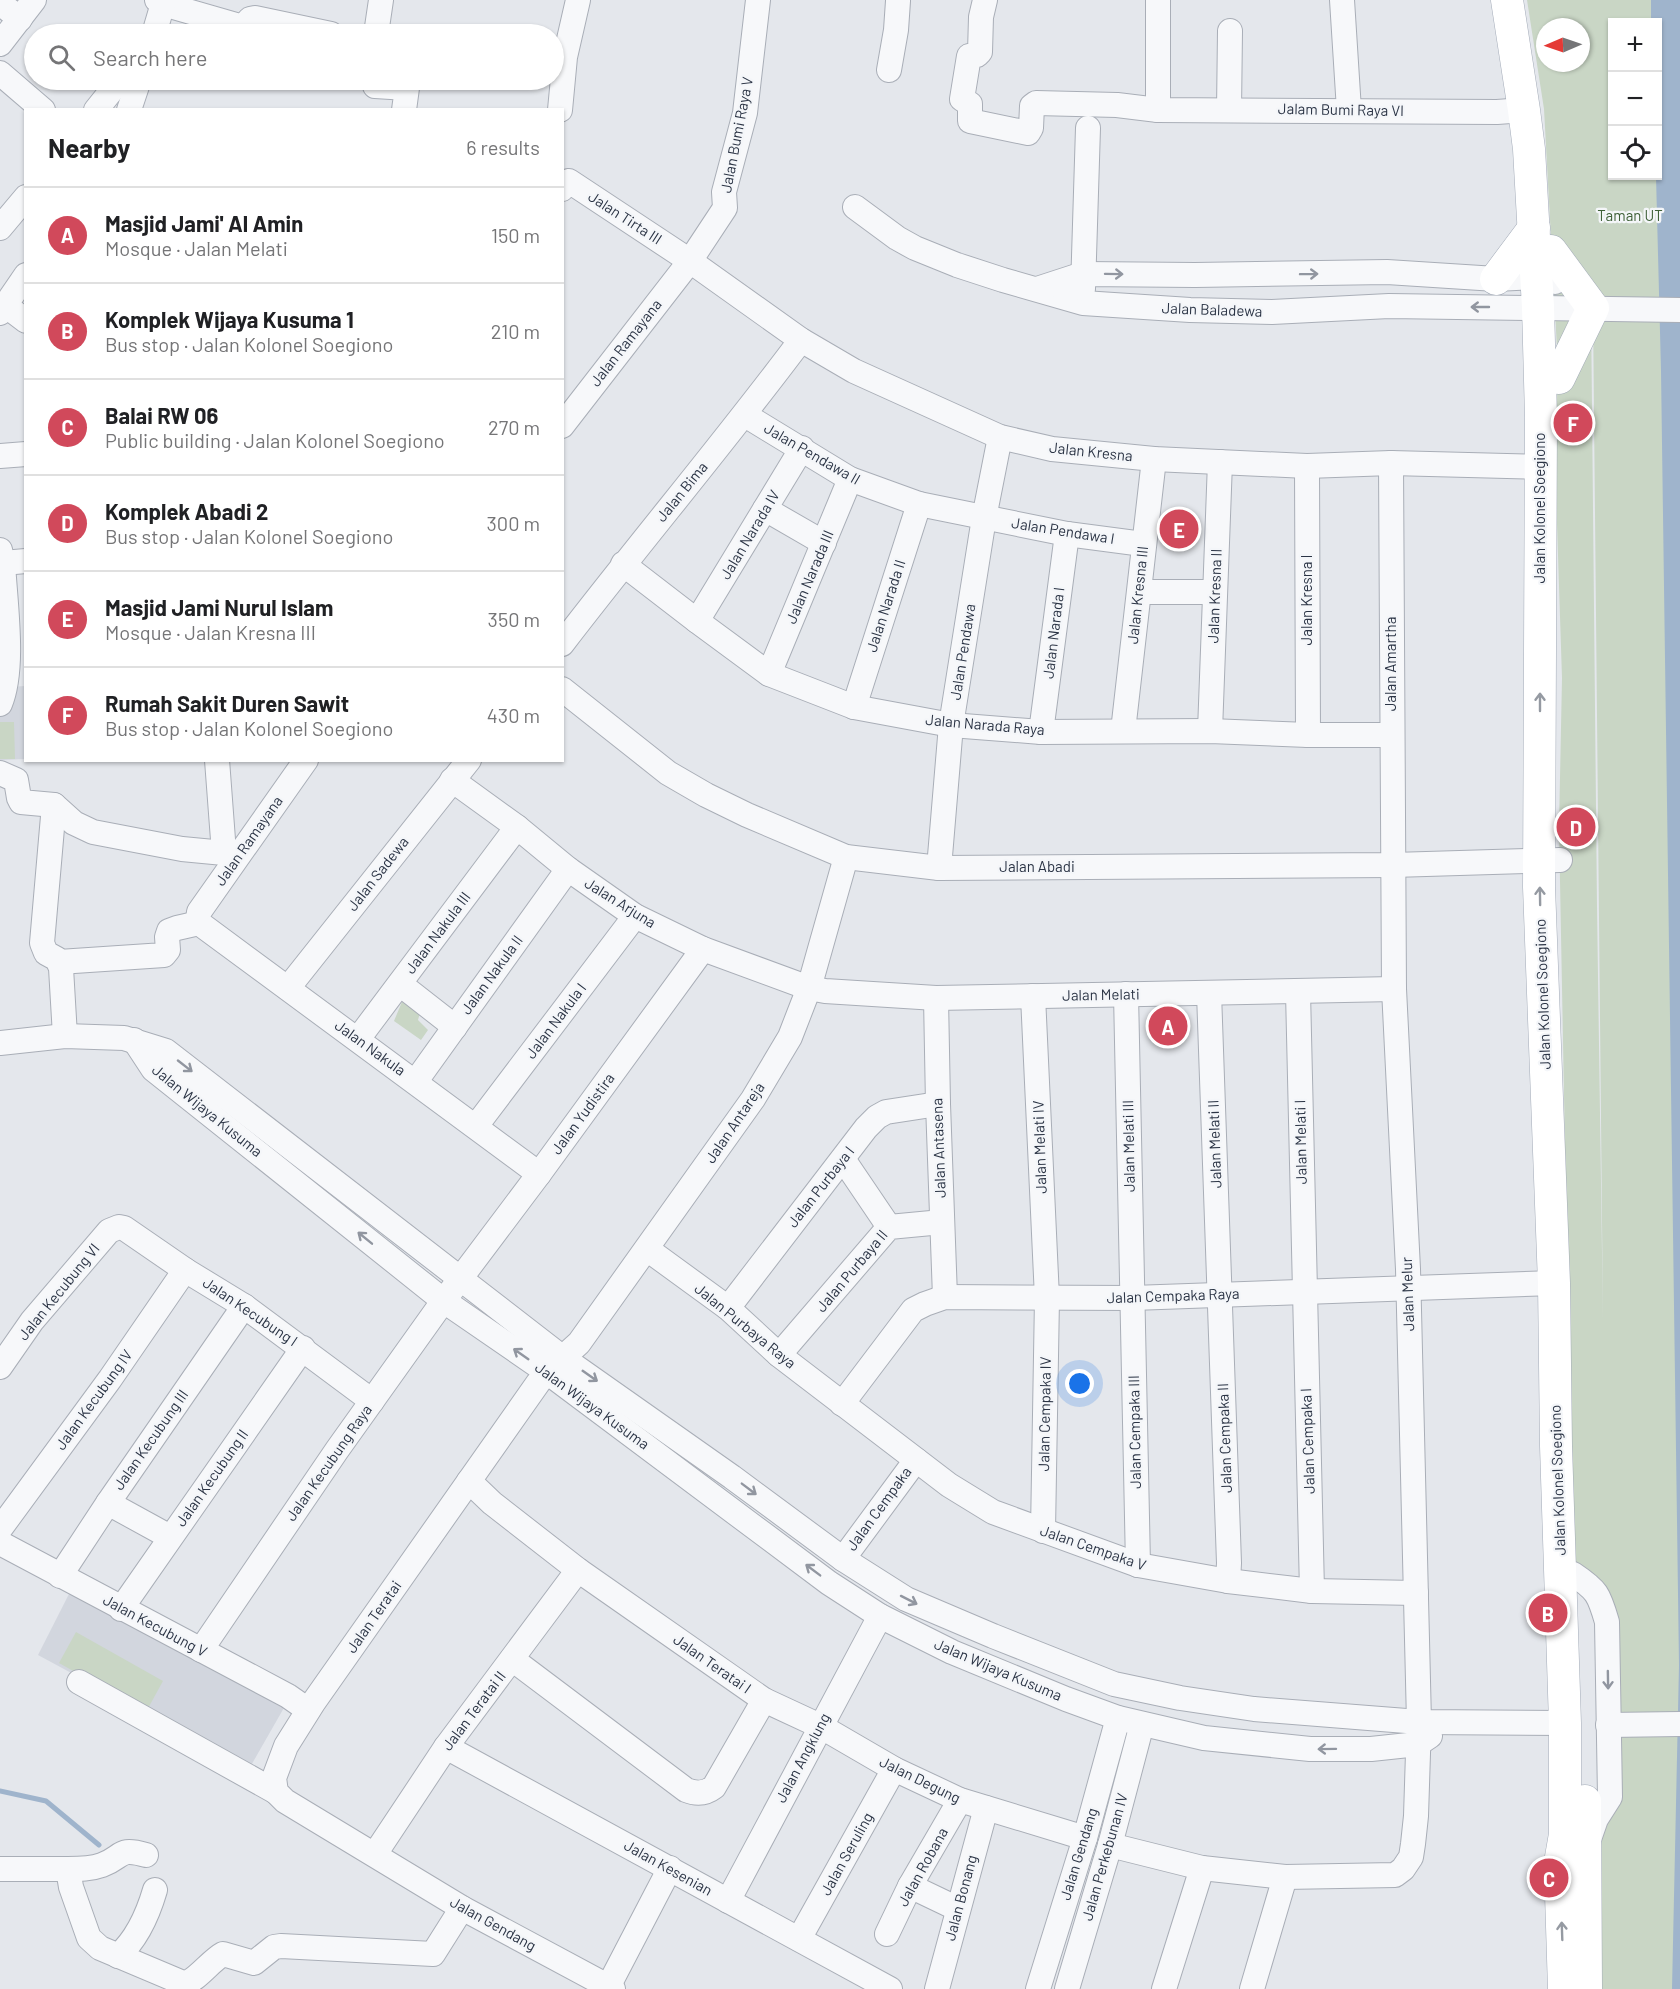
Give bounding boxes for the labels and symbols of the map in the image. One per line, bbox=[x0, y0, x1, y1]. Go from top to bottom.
north arrow bbox=[1536, 18, 1590, 72]
street label: Jalan Bumi Raya V bbox=[716, 75, 756, 194]
street label: Jalam Bumi Raya VI bbox=[1278, 99, 1404, 119]
street label: Jalan Tirta III bbox=[585, 187, 666, 248]
park label: Taman UT bbox=[1597, 206, 1663, 224]
one-way arrow bbox=[1104, 268, 1124, 279]
one-way arrow bbox=[1298, 268, 1318, 279]
street label: Jalan Ramayana bbox=[586, 295, 665, 389]
street label: Jalan Baladewa bbox=[1161, 298, 1263, 320]
one-way arrow bbox=[1470, 301, 1490, 313]
pin: F bbox=[1554, 400, 1592, 446]
street label: Jalan Pendawa II bbox=[761, 418, 864, 488]
street label: Jalan Kolonel Soegiono bbox=[1530, 433, 1548, 583]
street label: Jalan Kresna bbox=[1048, 438, 1134, 464]
street label: Jalan Bima bbox=[652, 458, 711, 525]
street label: Jalan Narada IV bbox=[715, 486, 783, 582]
pin: E bbox=[1160, 506, 1198, 552]
street label: Jalan Pendawa I bbox=[1010, 513, 1116, 547]
street label: Jalan Narada III bbox=[781, 527, 837, 626]
street label: Jalan Kresna III bbox=[1123, 545, 1151, 645]
street label: Jalan Kresna II bbox=[1203, 548, 1225, 644]
street label: Jalan Kresna I bbox=[1297, 555, 1315, 645]
street label: Jalan Narada II bbox=[862, 557, 908, 654]
street label: Jalan Narada I bbox=[1038, 586, 1068, 680]
street label: Jalan Pendawa bbox=[946, 602, 979, 701]
street label: Jalan Amartha bbox=[1381, 617, 1399, 711]
one-way arrow bbox=[1534, 692, 1546, 712]
street label: Jalan Narada Raya bbox=[925, 710, 1045, 738]
street label: Jalan Ramayana bbox=[211, 792, 286, 889]
pin: D bbox=[1556, 804, 1596, 850]
street label: Jalan Sadewa bbox=[343, 833, 412, 914]
street label: Jalan Abadi bbox=[999, 857, 1075, 875]
street label: Jalan Arjuna bbox=[582, 873, 659, 931]
one-way arrow bbox=[1534, 887, 1545, 907]
street label: Jalan Nakula III bbox=[401, 888, 474, 977]
street label: Jalan Kolonel Soegiono bbox=[1530, 918, 1554, 1070]
street label: Jalan Nakula II bbox=[456, 931, 526, 1018]
street label: Jalan Nakula I bbox=[521, 979, 589, 1062]
street label: Jalan Melati bbox=[1062, 984, 1140, 1004]
pin: A bbox=[1148, 1004, 1188, 1048]
street label: Jalan Nakula bbox=[332, 1016, 409, 1079]
one-way arrow bbox=[177, 1059, 193, 1072]
street label: Jalan Wijaya Kusuma bbox=[149, 1060, 266, 1160]
street label: Jalan Yudistira bbox=[547, 1069, 618, 1158]
street label: Jalan Antareja bbox=[701, 1079, 768, 1166]
street label: Jalan Antasena bbox=[927, 1098, 949, 1198]
street label: Jalan Melati IV bbox=[1028, 1100, 1050, 1194]
street label: Jalan Melati III bbox=[1118, 1100, 1138, 1192]
street label: Jalan Melati II bbox=[1203, 1100, 1225, 1189]
street label: Jalan Melati I bbox=[1290, 1100, 1310, 1184]
street label: Jalan Purbaya I bbox=[783, 1142, 857, 1231]
street label: Jalan Purbaya II bbox=[812, 1226, 891, 1315]
one-way arrow bbox=[358, 1231, 373, 1245]
street label: Jalan Kecubung VI bbox=[14, 1239, 103, 1343]
street label: Jalan Melur bbox=[1397, 1256, 1417, 1331]
street label: Jalan Kecubung I bbox=[200, 1273, 301, 1350]
street label: Jalan Purbaya Raya bbox=[691, 1279, 800, 1372]
street label: Jalan Cempaka Raya bbox=[1106, 1284, 1240, 1306]
street label: Jalan Kecubung IV bbox=[51, 1346, 136, 1453]
one-way arrow bbox=[513, 1348, 530, 1360]
street label: Jalan Cempaka IV bbox=[1034, 1356, 1054, 1471]
street label: Jalan Wijaya Kusuma bbox=[532, 1358, 653, 1453]
your location bbox=[1065, 1369, 1094, 1398]
one-way arrow bbox=[581, 1370, 597, 1382]
street label: Jalan Cempaka III bbox=[1124, 1375, 1144, 1489]
street label: Jalan Cempaka II bbox=[1213, 1383, 1235, 1493]
street label: Jalan Kecubung III bbox=[109, 1386, 191, 1493]
street label: Jalan Cempaka I bbox=[1296, 1388, 1318, 1494]
street label: Jalan Kecubung Raya bbox=[281, 1401, 375, 1524]
street label: Jalan Kolonel Soegiono bbox=[1545, 1404, 1569, 1556]
street label: Jalan Kecubung II bbox=[171, 1425, 251, 1529]
street label: Jalan Cempaka bbox=[842, 1463, 915, 1554]
one-way arrow bbox=[740, 1483, 756, 1496]
street label: Jalan Cempaka V bbox=[1038, 1521, 1149, 1574]
one-way arrow bbox=[805, 1564, 821, 1577]
street label: Jalan Teratai bbox=[342, 1577, 405, 1656]
street label: Jalan Kecubung V bbox=[100, 1590, 211, 1660]
pin: B bbox=[1528, 1590, 1568, 1636]
one-way arrow bbox=[900, 1594, 918, 1606]
street label: Jalan Teratai I bbox=[670, 1630, 755, 1697]
street label: Jalan Wijaya Kusuma bbox=[932, 1634, 1065, 1704]
street label: Jalan Teratai II bbox=[437, 1667, 509, 1754]
one-way arrow bbox=[1602, 1670, 1614, 1690]
street label: Jalan Angklung bbox=[771, 1710, 833, 1805]
one-way arrow bbox=[1317, 1743, 1337, 1755]
street label: Jalan Degung bbox=[877, 1752, 964, 1806]
street label: Jalan Perkebunan IV bbox=[1077, 1791, 1131, 1922]
street label: Jalan Gendang bbox=[1055, 1805, 1101, 1902]
street label: Jalan Seruling bbox=[816, 1809, 876, 1898]
street label: Jalan Robana bbox=[893, 1824, 951, 1909]
street label: Jalan Kesenian bbox=[621, 1835, 716, 1899]
street label: Jalan Bonang bbox=[940, 1853, 980, 1943]
pin: C bbox=[1530, 1856, 1568, 1900]
street label: Jalan Gendang bbox=[447, 1892, 540, 1954]
one-way arrow bbox=[1556, 1921, 1567, 1941]

